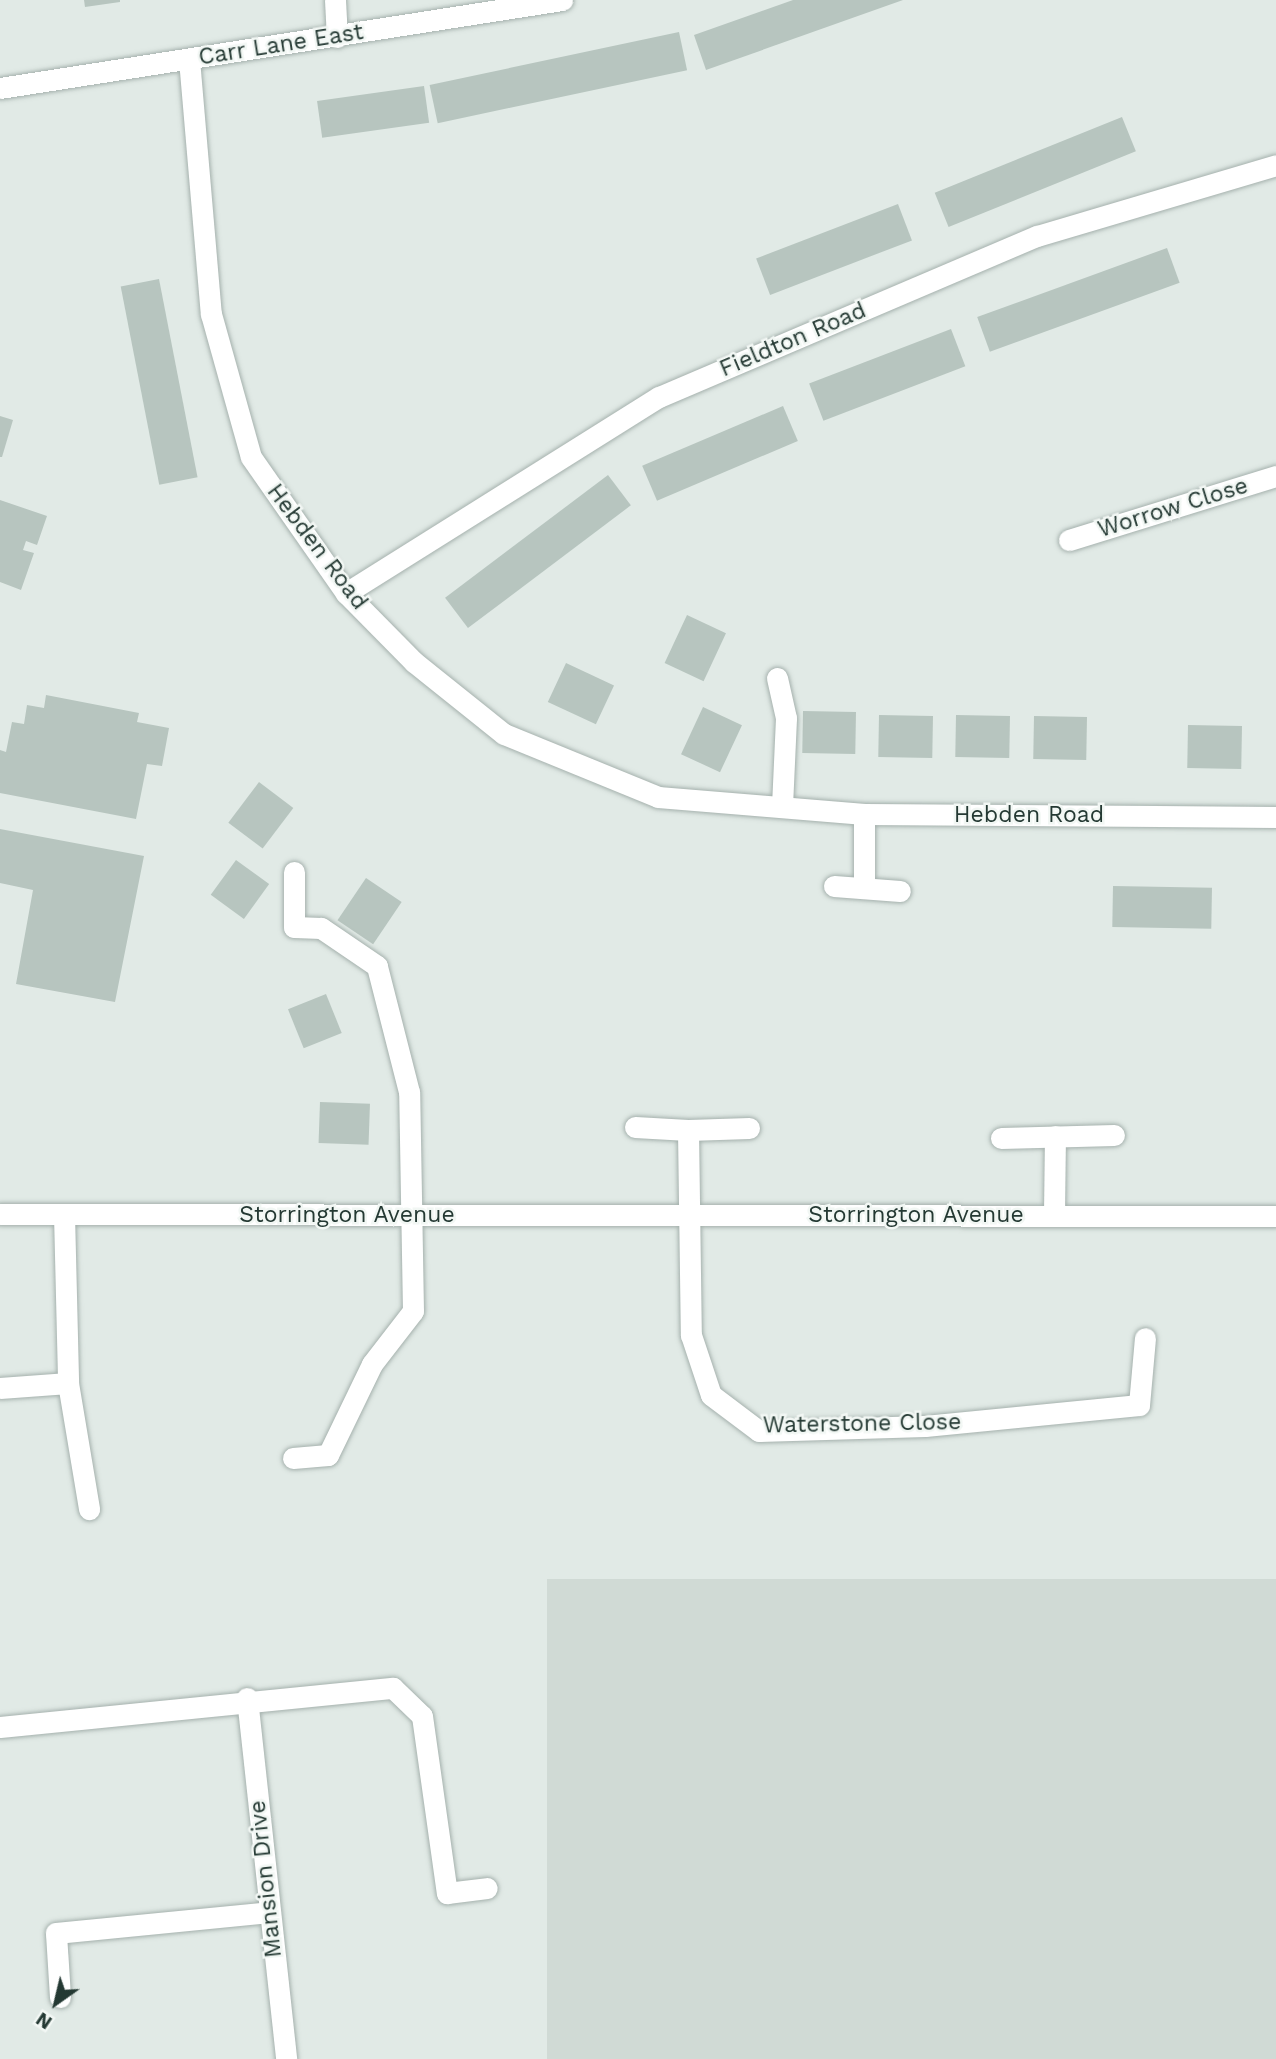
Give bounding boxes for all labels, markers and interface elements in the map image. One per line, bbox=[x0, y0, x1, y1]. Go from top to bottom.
street label: Carr Lane East bbox=[196, 18, 366, 72]
street label: Fieldton Road bbox=[716, 297, 870, 383]
street label: Worrow Close bbox=[1094, 472, 1252, 544]
street label: Hebden Road bbox=[261, 479, 373, 615]
street label: Hebden Road bbox=[954, 801, 1104, 829]
street label: Storrington Avenue bbox=[239, 1201, 455, 1229]
street label: Storrington Avenue bbox=[808, 1201, 1024, 1229]
street label: Waterstone Close bbox=[763, 1408, 961, 1440]
street label: Mansion Drive bbox=[244, 1799, 288, 1959]
north arrow bbox=[21, 1968, 91, 2038]
text: N bbox=[32, 2007, 56, 2034]

